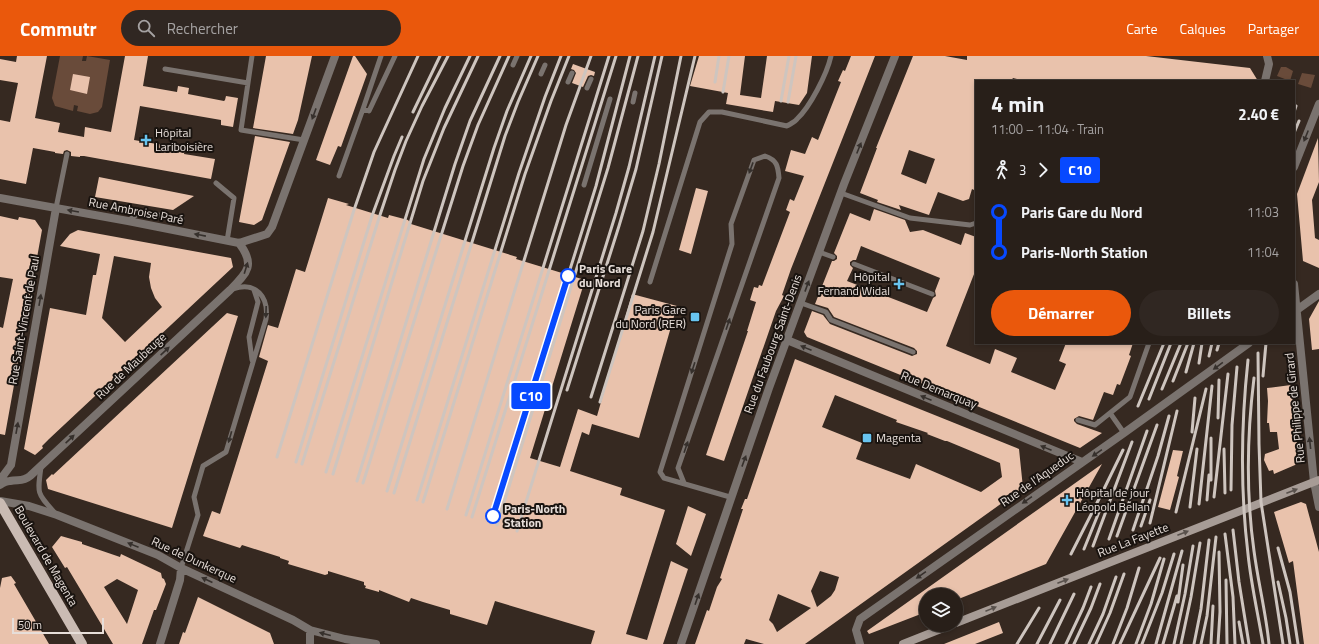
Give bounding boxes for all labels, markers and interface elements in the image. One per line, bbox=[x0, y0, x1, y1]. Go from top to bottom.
search box bbox=[121, 10, 401, 46]
text: Commutr bbox=[20, 14, 97, 43]
icon: search bbox=[135, 17, 157, 39]
text: Rechercher bbox=[167, 17, 238, 40]
text: Carte bbox=[1126, 18, 1158, 39]
text: Calques bbox=[1180, 18, 1226, 39]
text: Partager bbox=[1248, 18, 1299, 39]
text: 4 min bbox=[991, 87, 1044, 121]
text: 2.40 € bbox=[1238, 103, 1279, 126]
one-way arrow bbox=[310, 109, 316, 121]
text: 11:00 – 11:04 · Train bbox=[991, 119, 1104, 139]
place label: Hôpital Lariboisière bbox=[155, 123, 213, 156]
one-way arrow bbox=[1303, 130, 1309, 142]
marker: Hôpital Lariboisière bbox=[140, 134, 152, 146]
one-way arrow bbox=[856, 141, 862, 153]
icon: walk bbox=[991, 159, 1013, 181]
icon: forward bbox=[1032, 159, 1054, 181]
text: C10 bbox=[1068, 159, 1092, 180]
text: 3 bbox=[1019, 160, 1026, 180]
one-way arrow bbox=[747, 163, 753, 175]
street label: Rue Ambroise Paré bbox=[87, 192, 185, 229]
text: Paris Gare du Nord bbox=[1021, 201, 1143, 224]
text: 11:03 bbox=[1247, 202, 1279, 222]
one-way arrow bbox=[67, 208, 79, 214]
one-way arrow bbox=[194, 232, 207, 238]
text: Paris-North Station bbox=[1021, 241, 1148, 264]
text: 11:04 bbox=[1247, 242, 1279, 262]
street label: Rue Saint-Vincent de Paul bbox=[3, 254, 44, 386]
place label: Paris Gare du Nord bbox=[579, 259, 632, 292]
one-way arrow bbox=[243, 262, 249, 274]
place label: Hôpital Fernand Widal bbox=[817, 267, 890, 300]
marker: Paris Gare du Nord bbox=[560, 268, 576, 284]
street label: Rue du Faubourg Saint-Denis bbox=[738, 271, 807, 416]
marker: Hôpital Fernand Widal bbox=[893, 278, 905, 290]
one-way arrow bbox=[804, 280, 810, 292]
button: Démarrer bbox=[991, 290, 1131, 336]
button: Billets bbox=[1139, 290, 1279, 336]
one-way arrow bbox=[37, 294, 43, 306]
place label: Paris Gare du Nord (RER) bbox=[616, 300, 686, 333]
one-way arrow bbox=[263, 306, 269, 319]
marker: Paris Gare du Nord (RER) bbox=[689, 311, 701, 323]
one-way arrow bbox=[725, 317, 731, 329]
street label: Rue de Maubeuge bbox=[91, 328, 170, 404]
one-way arrow bbox=[799, 345, 811, 351]
one-way arrow bbox=[160, 346, 170, 355]
street label: Rue Philippe de Girard bbox=[1279, 352, 1310, 464]
one-way arrow bbox=[690, 362, 696, 374]
one-way arrow bbox=[1212, 362, 1223, 370]
street label: Rue Demarquay bbox=[898, 366, 980, 414]
line badge: C10 bbox=[508, 383, 554, 409]
text: C10 bbox=[519, 385, 543, 406]
one-way arrow bbox=[920, 395, 931, 401]
one-way arrow bbox=[14, 422, 20, 434]
place label: Magenta bbox=[876, 428, 921, 447]
one-way arrow bbox=[227, 431, 233, 443]
marker: Magenta bbox=[861, 432, 873, 444]
one-way arrow bbox=[65, 434, 75, 444]
one-way arrow bbox=[1307, 437, 1314, 449]
one-way arrow bbox=[683, 440, 689, 452]
one-way arrow bbox=[1039, 444, 1051, 450]
street label: Rue de l'Aqueduc bbox=[996, 446, 1077, 511]
one-way arrow bbox=[1092, 448, 1102, 456]
one-way arrow bbox=[741, 454, 747, 466]
place label: Hôpital de jour Léopold Bellan bbox=[1076, 483, 1150, 516]
one-way arrow bbox=[1286, 488, 1298, 494]
marker: Hôpital de jour Léopold Bellan bbox=[1061, 494, 1073, 506]
one-way arrow bbox=[1022, 496, 1033, 504]
place label: Paris-North Station bbox=[504, 499, 565, 532]
street label: Boulevard de Magenta bbox=[10, 502, 83, 610]
marker: Paris-North Station bbox=[485, 508, 501, 524]
street label: Rue La Fayette bbox=[1094, 517, 1171, 562]
one-way arrow bbox=[1178, 530, 1190, 536]
street label: Rue de Dunkerque bbox=[148, 531, 240, 588]
one-way arrow bbox=[127, 542, 139, 548]
one-way arrow bbox=[916, 571, 926, 579]
one-way arrow bbox=[201, 577, 212, 583]
one-way arrow bbox=[1057, 578, 1068, 584]
map controls bbox=[919, 588, 963, 632]
button: layers bbox=[919, 588, 963, 632]
one-way arrow bbox=[694, 592, 700, 604]
one-way arrow bbox=[986, 606, 998, 612]
scale bar bbox=[12, 616, 104, 635]
text: 50 m bbox=[18, 617, 42, 633]
one-way arrow bbox=[318, 631, 330, 637]

